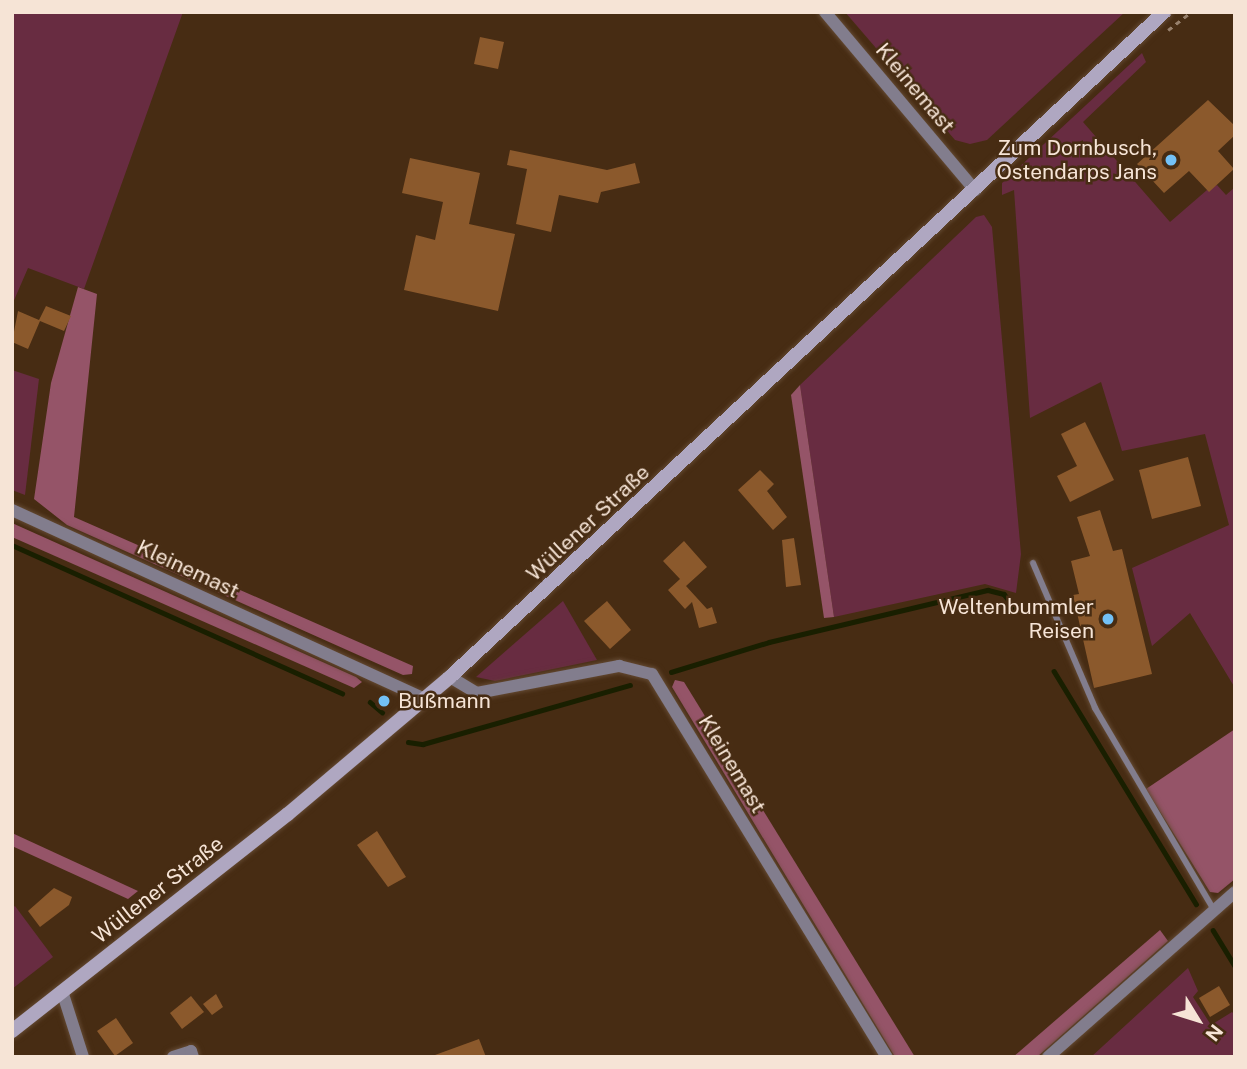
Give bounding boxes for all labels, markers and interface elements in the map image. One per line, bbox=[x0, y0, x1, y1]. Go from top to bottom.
street label: Kleinemast bbox=[870, 38, 960, 138]
place label: Zum Dornbusch, Ostendarps Jans bbox=[996, 135, 1157, 185]
marker: Zum Dornbusch, Ostendarps Jans bbox=[1163, 152, 1179, 168]
street label: Wüllener Straße bbox=[521, 460, 655, 586]
street label: Kleinemast bbox=[133, 534, 243, 604]
place label: Weltenbummler Reisen bbox=[938, 594, 1094, 644]
marker: Weltenbummler Reisen bbox=[1100, 611, 1116, 627]
place label: Bußmann bbox=[398, 688, 491, 714]
marker: Bußmann bbox=[376, 693, 392, 709]
street label: Kleinemast bbox=[693, 711, 771, 817]
street label: Wüllener Straße bbox=[88, 831, 228, 949]
north arrow bbox=[1163, 985, 1233, 1055]
text: N bbox=[1201, 1020, 1228, 1046]

